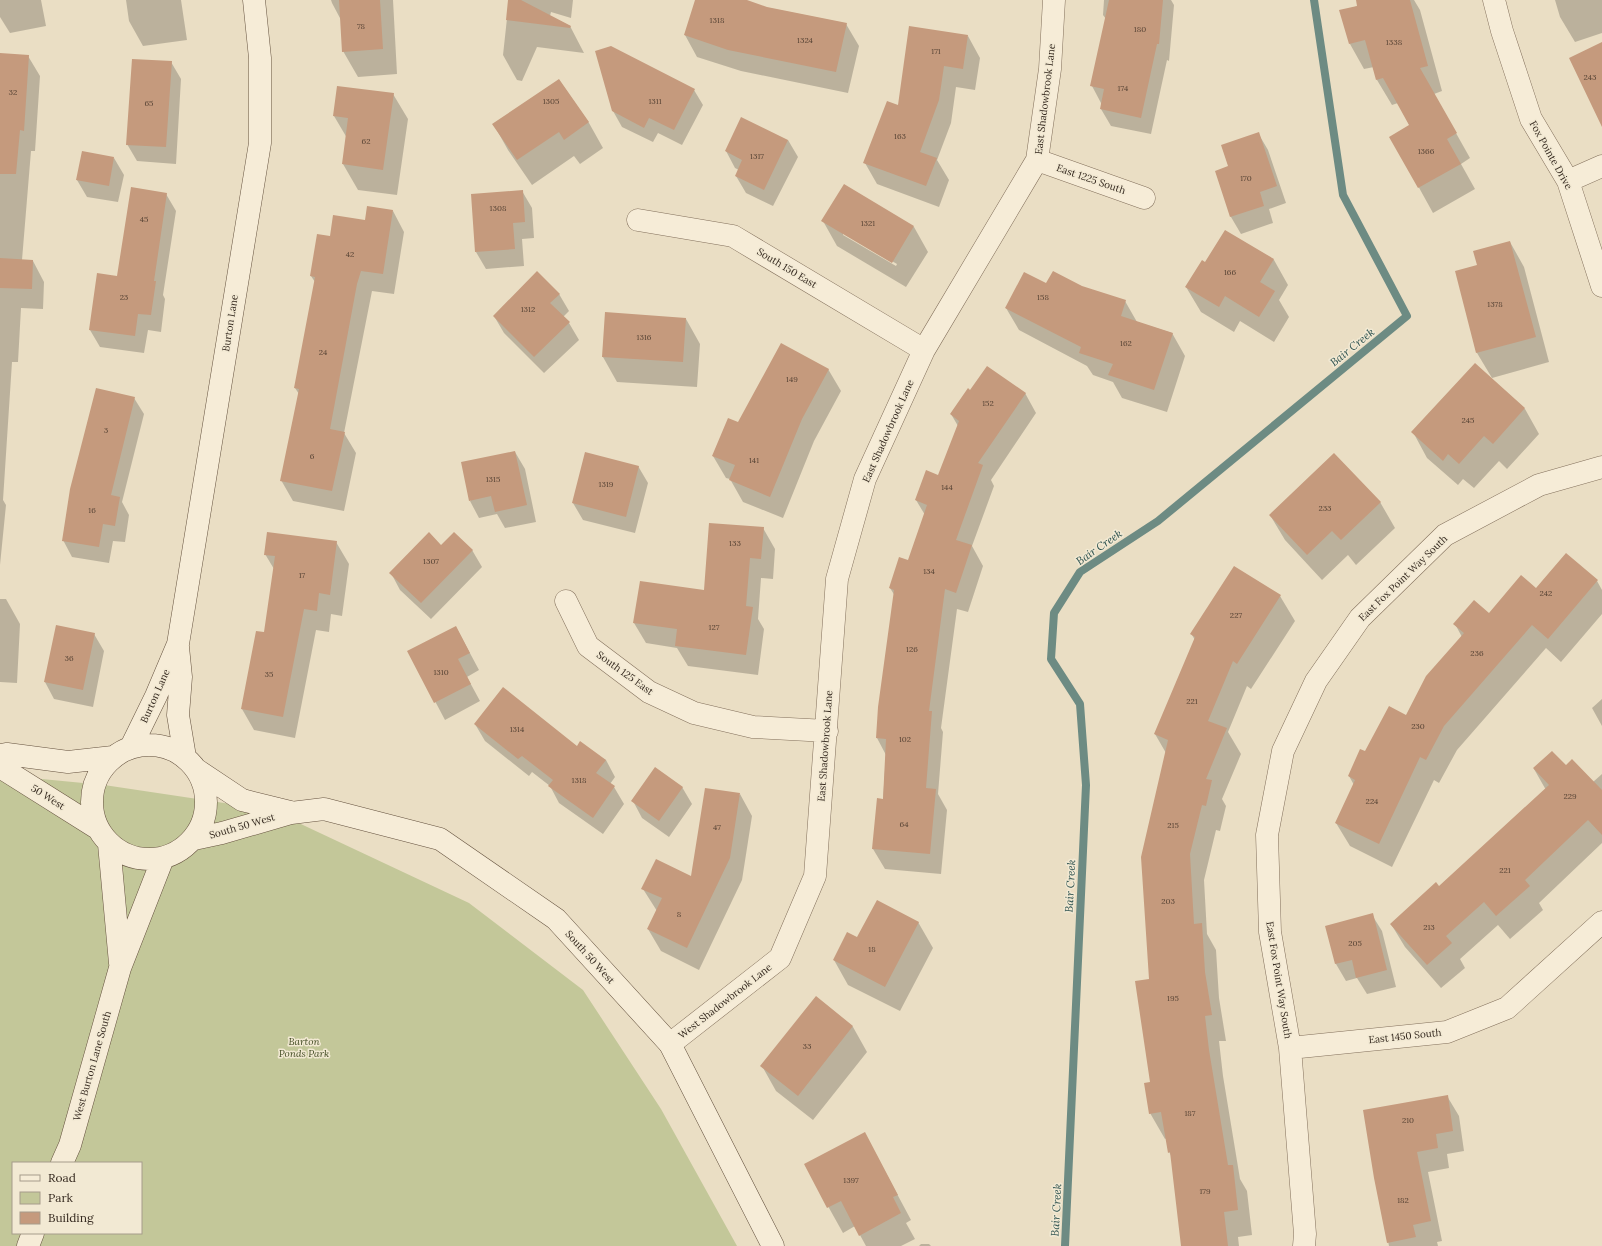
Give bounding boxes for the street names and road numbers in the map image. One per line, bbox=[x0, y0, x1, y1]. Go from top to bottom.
street label: East Shadowbrook Lane bbox=[1032, 42, 1058, 155]
street label: Fox Pointe Drive bbox=[1527, 118, 1576, 192]
street label: East 1225 South bbox=[1055, 161, 1127, 197]
street label: South 150 East bbox=[755, 245, 820, 291]
street label: Burton Lane bbox=[219, 293, 241, 352]
street label: East Shadowbrook Lane bbox=[859, 377, 917, 485]
street label: East Fox Point Way South bbox=[1356, 532, 1450, 624]
street label: South 125 East bbox=[594, 648, 656, 698]
street label: Burton Lane bbox=[137, 667, 173, 725]
street label: East Shadowbrook Lane bbox=[815, 689, 835, 802]
street label: 50 West bbox=[29, 781, 68, 813]
street label: South 50 West bbox=[208, 810, 276, 842]
street label: East Fox Point Way South bbox=[1263, 920, 1295, 1040]
street label: South 50 West bbox=[563, 927, 618, 987]
street label: West Shadowbrook Lane bbox=[676, 960, 775, 1042]
street label: West Burton Lane South bbox=[70, 1010, 114, 1122]
street label: East 1450 South bbox=[1368, 1026, 1442, 1046]

